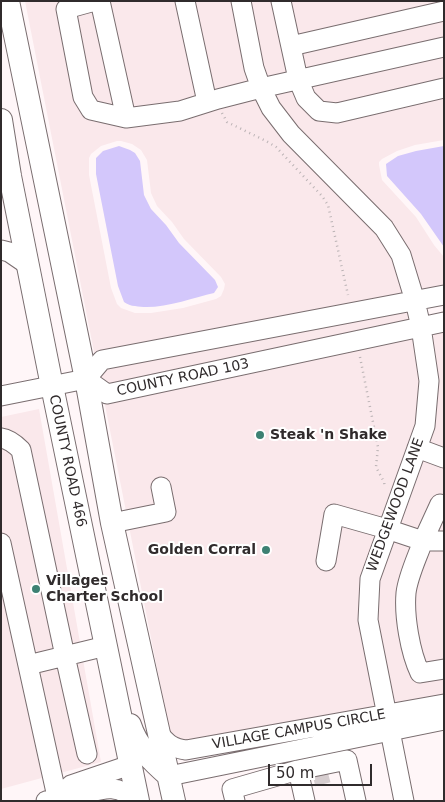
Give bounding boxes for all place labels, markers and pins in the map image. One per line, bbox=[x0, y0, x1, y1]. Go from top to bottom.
place label: Steak 'n Shake bbox=[270, 427, 387, 443]
marker: Steak 'n Shake bbox=[254, 429, 266, 441]
place label: Golden Corral bbox=[148, 542, 256, 558]
marker: Golden Corral bbox=[260, 544, 272, 556]
place label: Villages Charter School bbox=[46, 573, 163, 606]
marker: Villages Charter School bbox=[30, 583, 42, 595]

